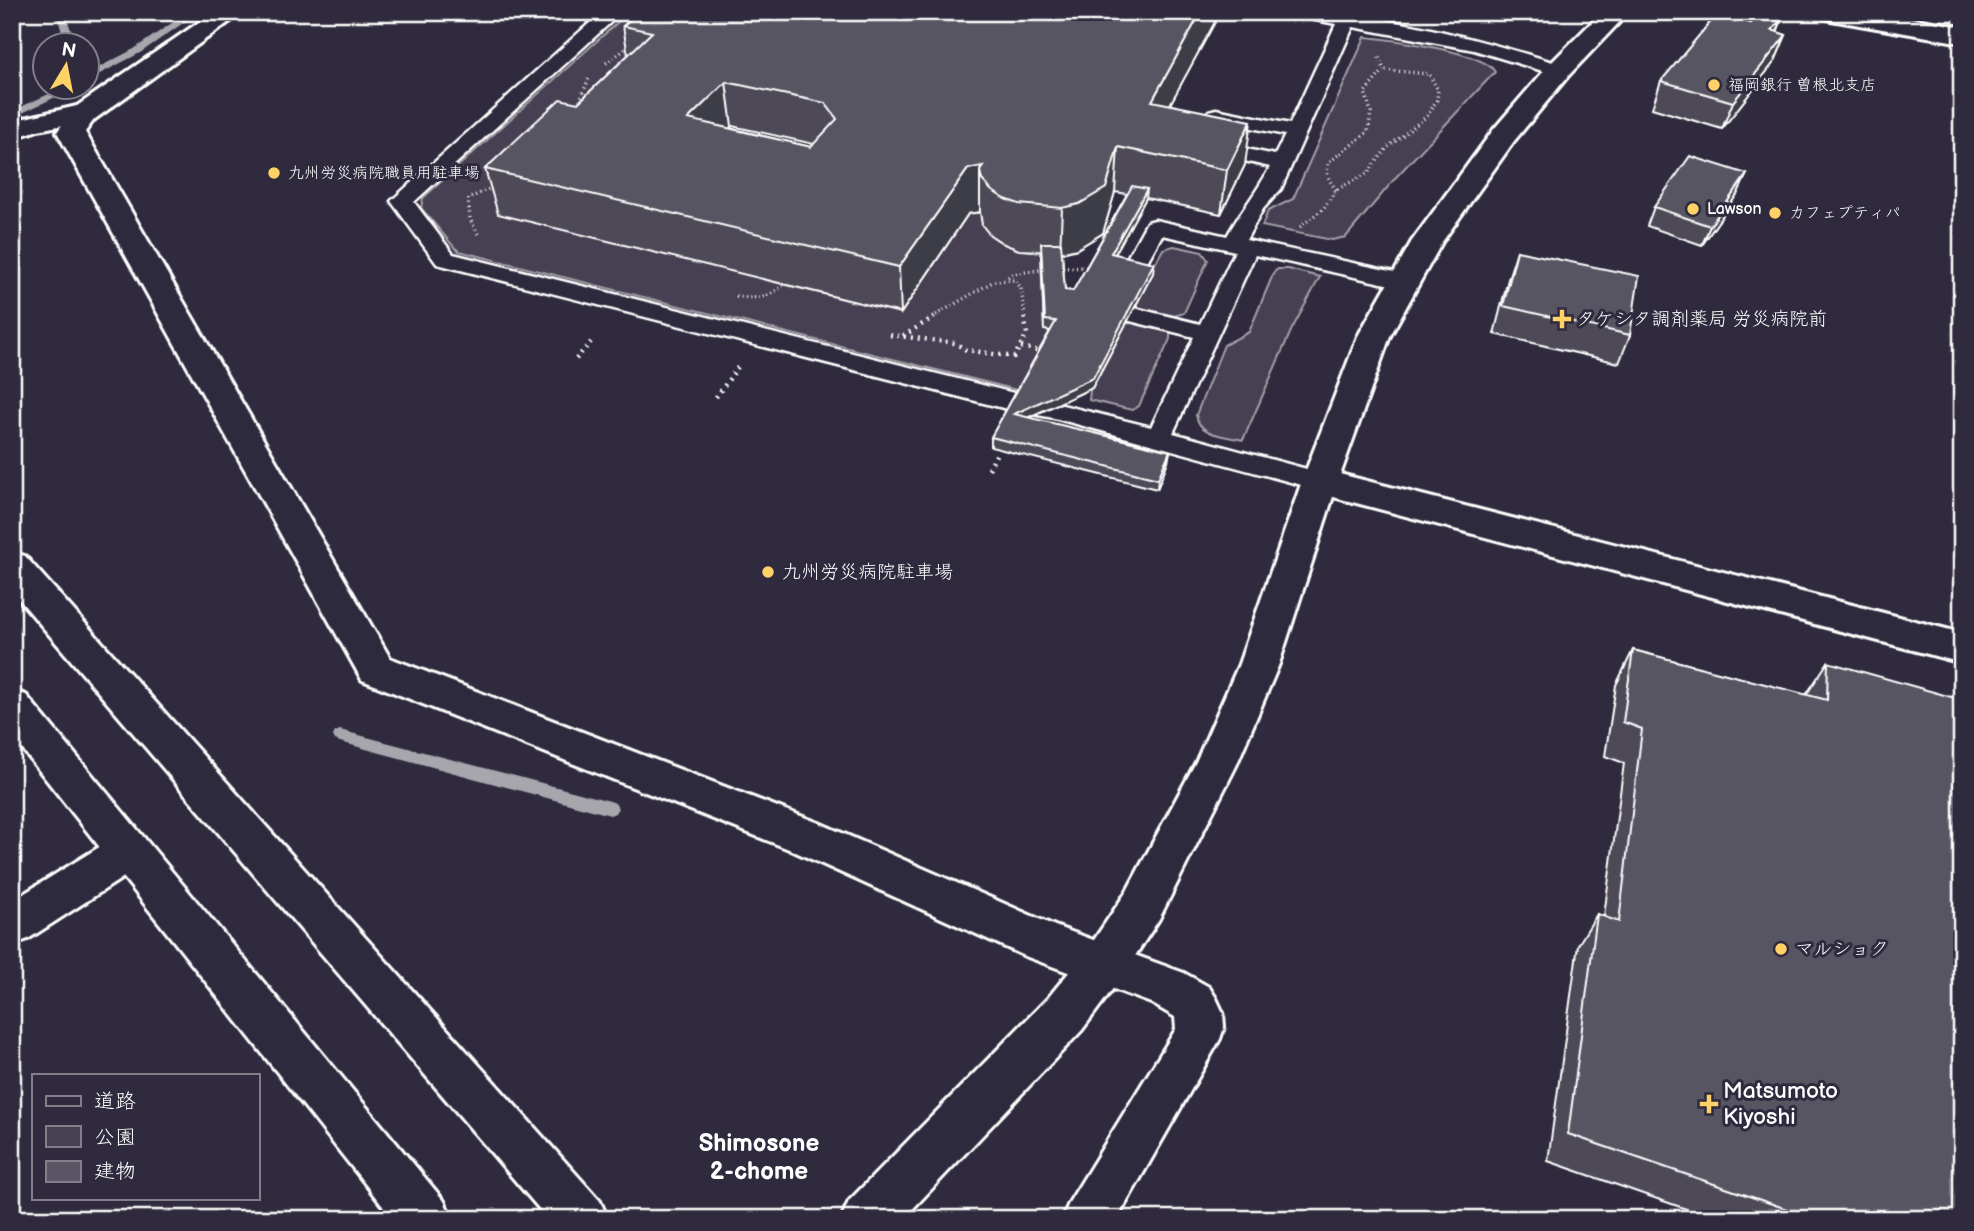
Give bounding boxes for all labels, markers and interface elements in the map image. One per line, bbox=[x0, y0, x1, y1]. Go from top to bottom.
north arrow bbox=[32, 32, 102, 102]
text: N bbox=[60, 38, 78, 63]
place label: 福岡銀行 曽根北支店 bbox=[1728, 76, 1876, 95]
marker: 福岡銀行 曽根北支店 bbox=[1706, 77, 1722, 93]
place label: 九州労災病院職員用駐車場 bbox=[288, 164, 480, 183]
marker: 九州労災病院職員用駐車場 bbox=[266, 165, 282, 181]
place label: Lawson bbox=[1707, 200, 1762, 219]
marker: Lawson bbox=[1685, 201, 1701, 217]
place label: カフェプティパ bbox=[1789, 204, 1901, 223]
marker: カフェプティパ bbox=[1767, 205, 1783, 221]
place label: タケシタ調剤薬局 労災病院前 bbox=[1576, 308, 1827, 331]
marker: タケシタ調剤薬局 労災病院前 bbox=[1554, 311, 1570, 327]
place label: 九州労災病院駐車場 bbox=[782, 561, 953, 584]
marker: 九州労災病院駐車場 bbox=[760, 564, 776, 580]
place label: マルショク bbox=[1795, 938, 1889, 961]
marker: マルショク bbox=[1773, 941, 1789, 957]
legend bbox=[32, 1074, 259, 1200]
place label: Matsumoto Kiyoshi bbox=[1723, 1077, 1838, 1131]
text: 道路 bbox=[94, 1089, 136, 1114]
marker: Matsumoto Kiyoshi bbox=[1701, 1096, 1717, 1112]
text: 公園 bbox=[94, 1125, 136, 1150]
district label: Shimosone 2-chome bbox=[699, 1129, 819, 1186]
text: 建物 bbox=[94, 1159, 136, 1184]

